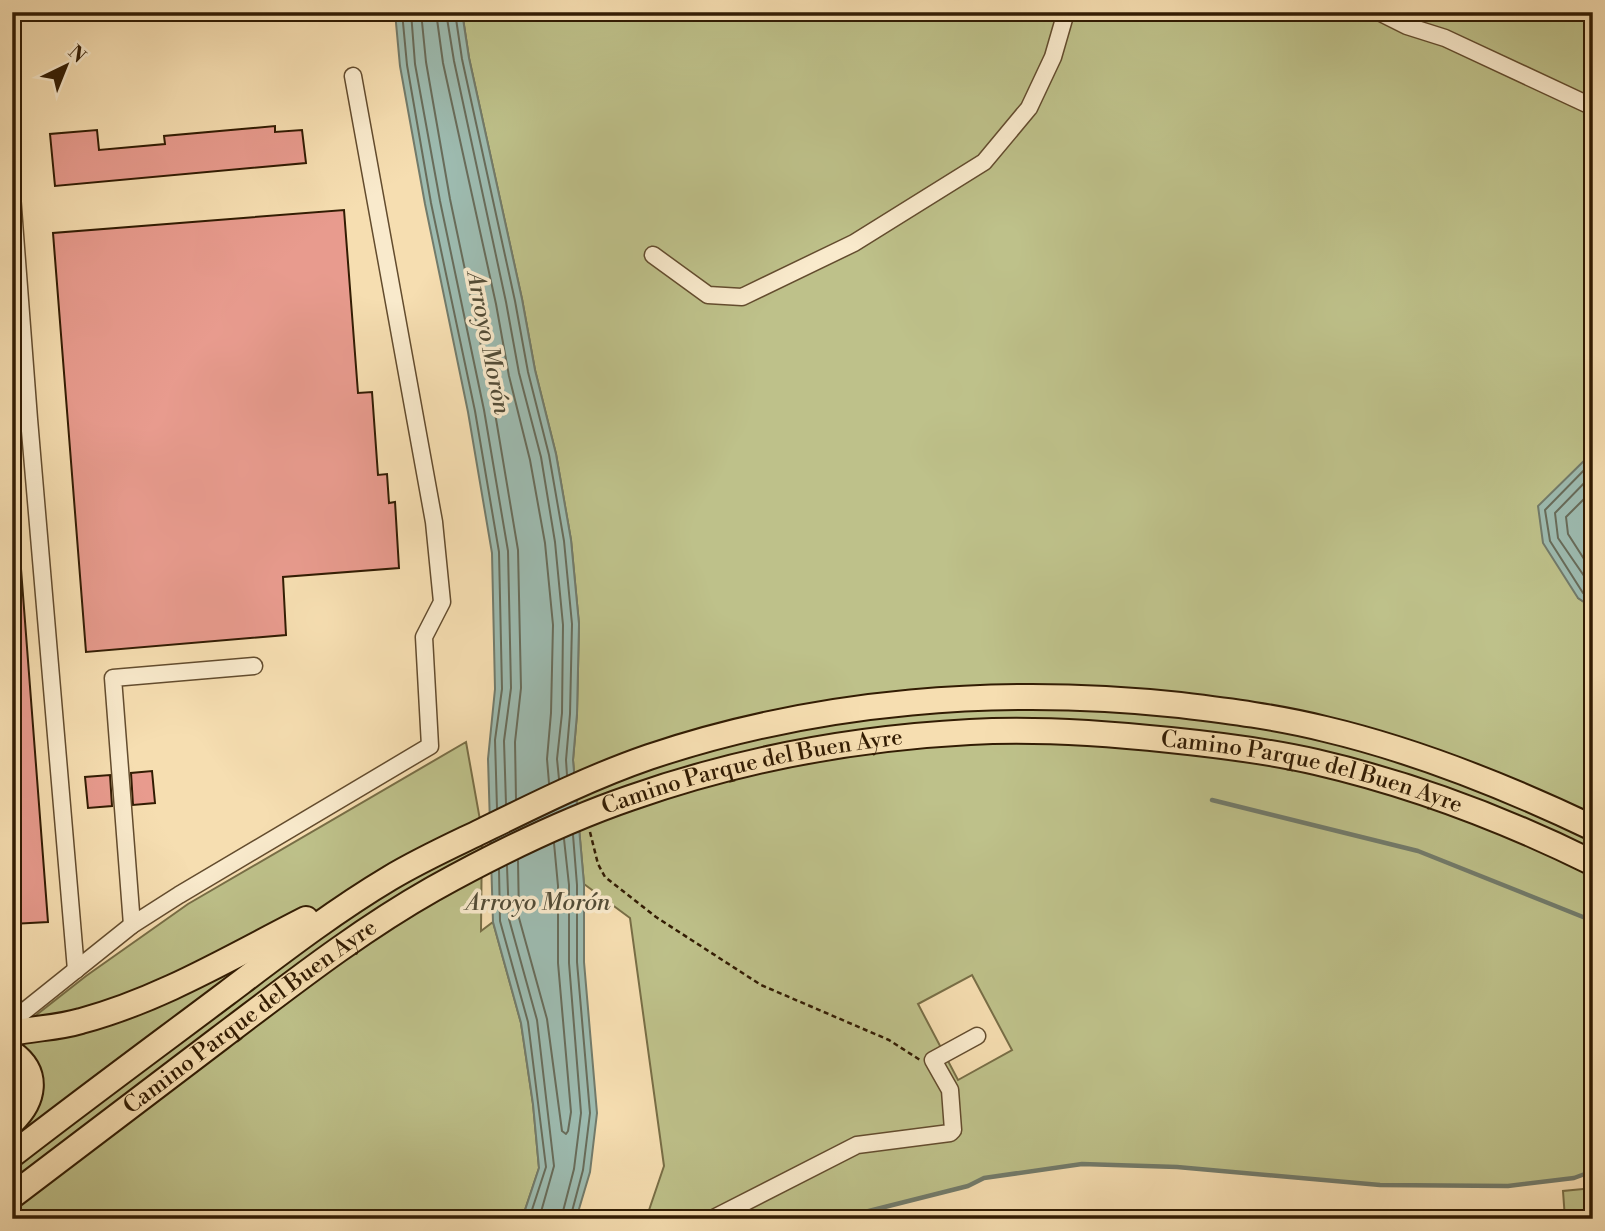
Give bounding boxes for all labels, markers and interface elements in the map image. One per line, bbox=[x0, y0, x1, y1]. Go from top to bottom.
north arrow bbox=[32, 32, 102, 102]
text: N bbox=[63, 40, 91, 68]
water label: Arroyo Morón bbox=[459, 266, 517, 418]
street label: Camino Parque del Buen Ayre bbox=[598, 723, 904, 821]
street label: Camino Parque del Buen Ayre bbox=[1160, 725, 1466, 819]
water label: Arroyo Morón bbox=[462, 888, 611, 918]
street label: Camino Parque del Buen Ayre bbox=[118, 913, 382, 1120]

